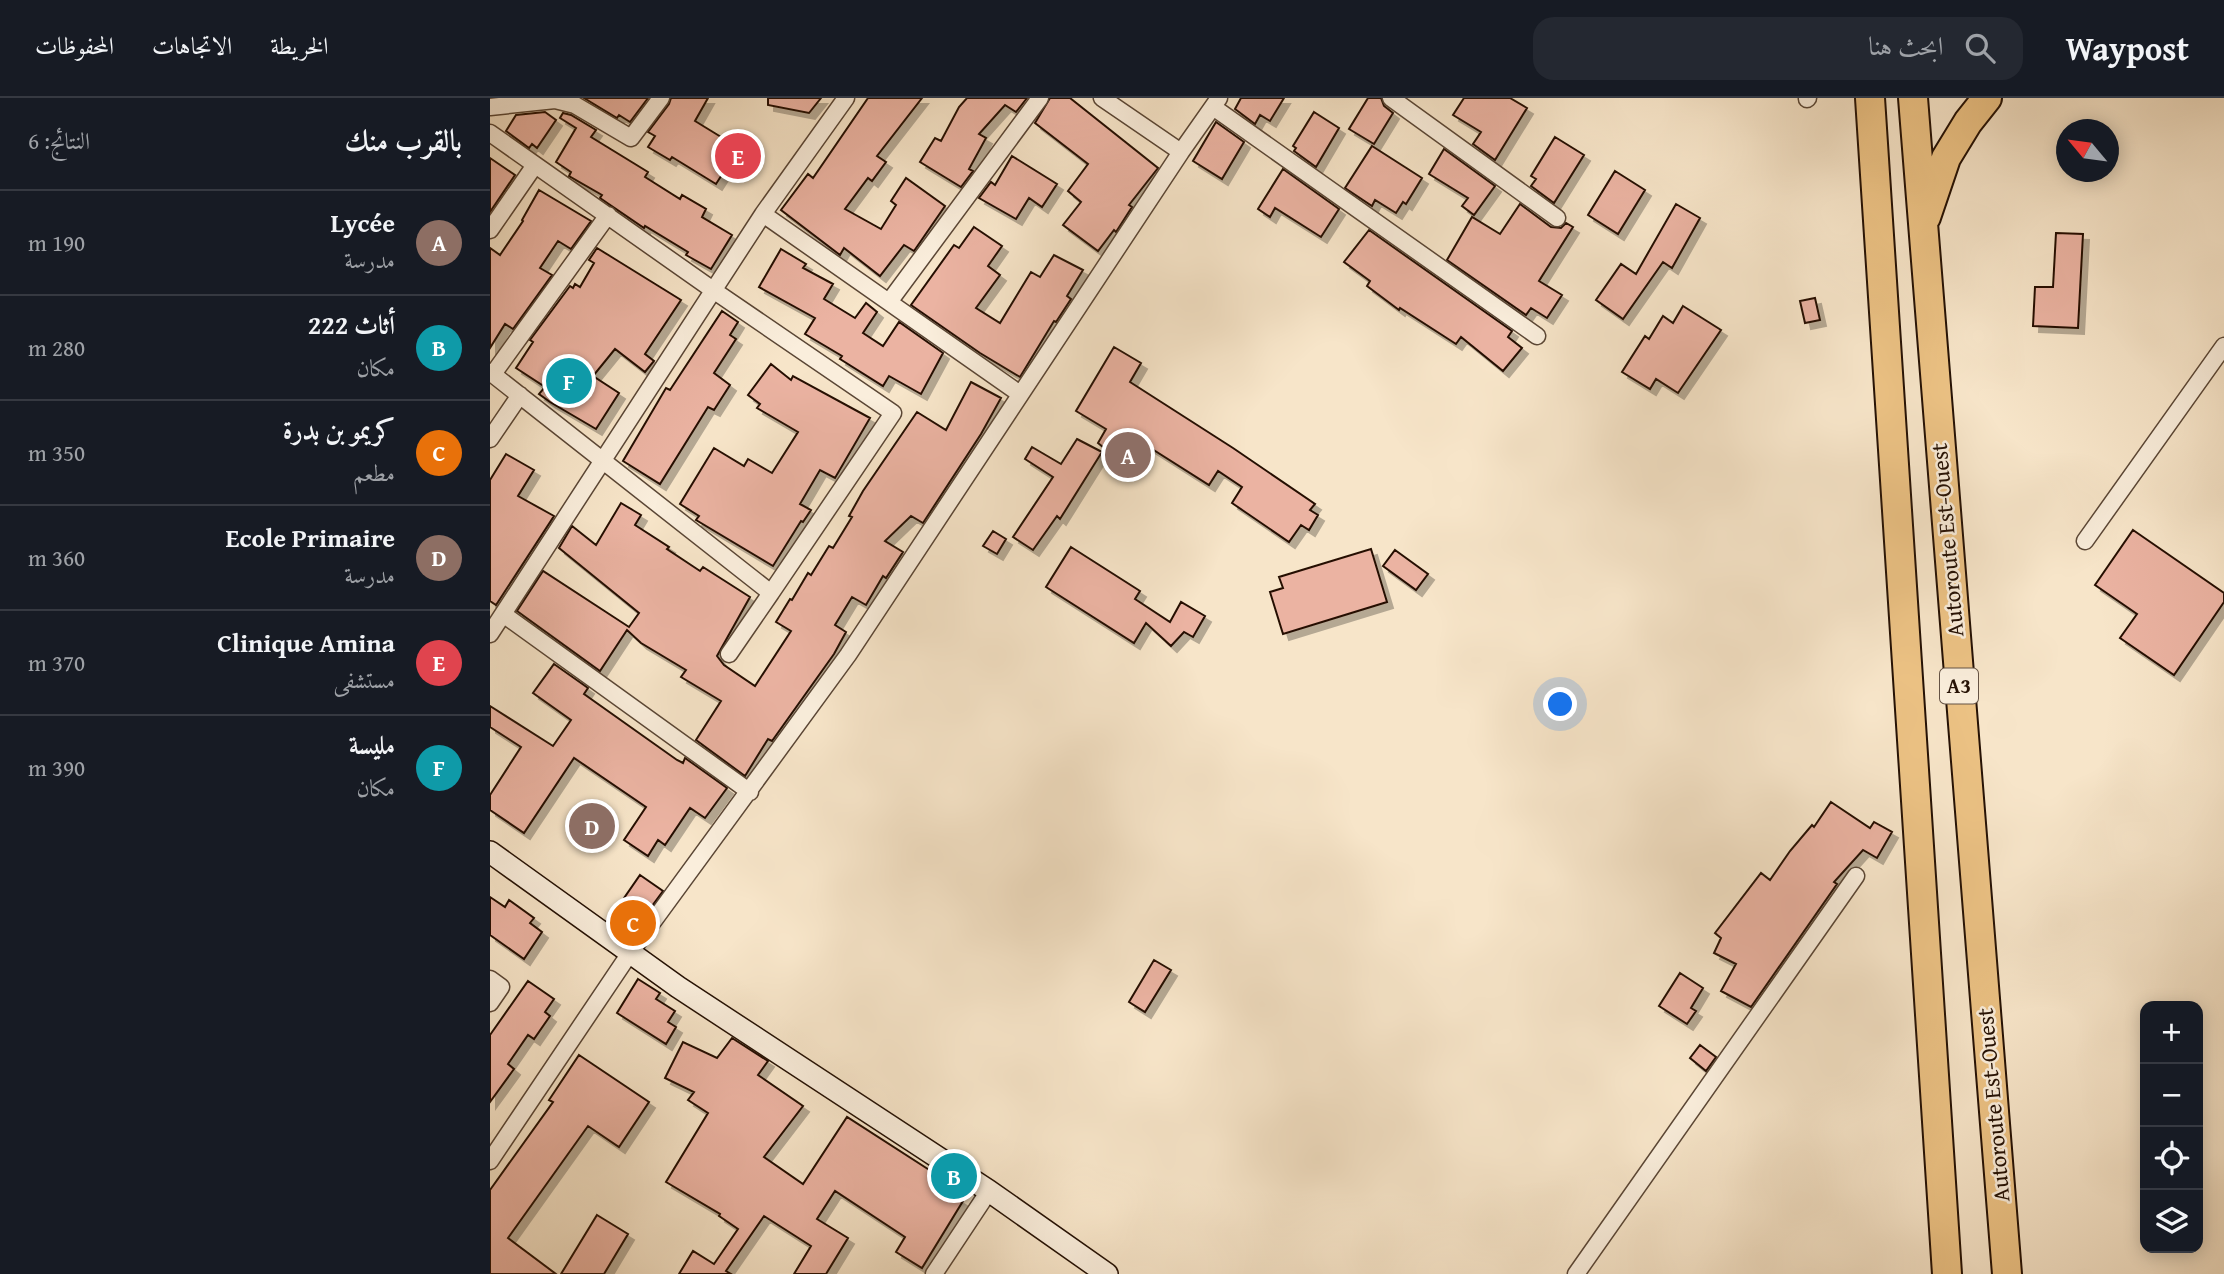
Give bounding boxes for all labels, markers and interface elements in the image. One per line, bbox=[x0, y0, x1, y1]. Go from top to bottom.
search box bbox=[1533, 17, 2023, 80]
text: Waypost bbox=[2065, 24, 2189, 72]
text: ابحث هنا bbox=[1868, 26, 1943, 65]
text: المحفوظات bbox=[35, 28, 114, 63]
text: الاتجاهات bbox=[152, 28, 232, 63]
text: الخريطة bbox=[270, 28, 329, 63]
icon: search bbox=[1961, 29, 1999, 67]
text: بالقرب منك bbox=[345, 118, 462, 162]
north arrow bbox=[2056, 119, 2119, 182]
text: النتائج: 6 bbox=[28, 124, 90, 157]
pin: E bbox=[715, 130, 761, 182]
text: Lycée bbox=[331, 203, 395, 242]
text: 190 m bbox=[28, 226, 85, 259]
text: A bbox=[432, 226, 446, 259]
text: مدرسة bbox=[344, 243, 395, 276]
text: أثاث 222 bbox=[308, 305, 395, 344]
text: 280 m bbox=[28, 331, 85, 364]
text: B bbox=[432, 331, 446, 364]
text: مكان bbox=[356, 351, 395, 384]
pin: F bbox=[546, 355, 592, 407]
text: كريمو بن بدرة bbox=[283, 410, 395, 449]
pin: A bbox=[1105, 429, 1151, 481]
text: 350 m bbox=[28, 436, 85, 469]
text: C bbox=[433, 436, 446, 469]
street label: Autoroute Est-Ouest bbox=[1922, 442, 1971, 639]
text: مطعم bbox=[353, 456, 395, 489]
text: Ecole Primaire bbox=[226, 518, 395, 557]
text: 360 m bbox=[28, 541, 85, 574]
text: D bbox=[432, 541, 447, 574]
text: مدرسة bbox=[344, 558, 395, 591]
text: Clinique Amina bbox=[217, 623, 395, 662]
text: 370 m bbox=[28, 646, 85, 679]
text: E bbox=[433, 646, 445, 679]
text: مستشفى bbox=[334, 663, 395, 696]
road number: A3 bbox=[1940, 668, 1978, 704]
your location bbox=[1543, 687, 1577, 721]
text: مليسة bbox=[349, 725, 395, 764]
text: 390 m bbox=[28, 751, 85, 784]
text: F bbox=[433, 751, 445, 784]
text: مكان bbox=[356, 771, 395, 804]
pin: D bbox=[569, 800, 615, 852]
pin: C bbox=[610, 897, 656, 949]
map controls bbox=[2140, 1001, 2203, 1253]
button: + bbox=[2140, 1001, 2203, 1064]
street label: Autoroute Est-Ouest bbox=[1968, 1007, 2017, 1204]
button: − bbox=[2140, 1064, 2203, 1127]
button: locate bbox=[2140, 1127, 2203, 1190]
pin: B bbox=[931, 1150, 977, 1202]
button: layers bbox=[2140, 1190, 2203, 1253]

